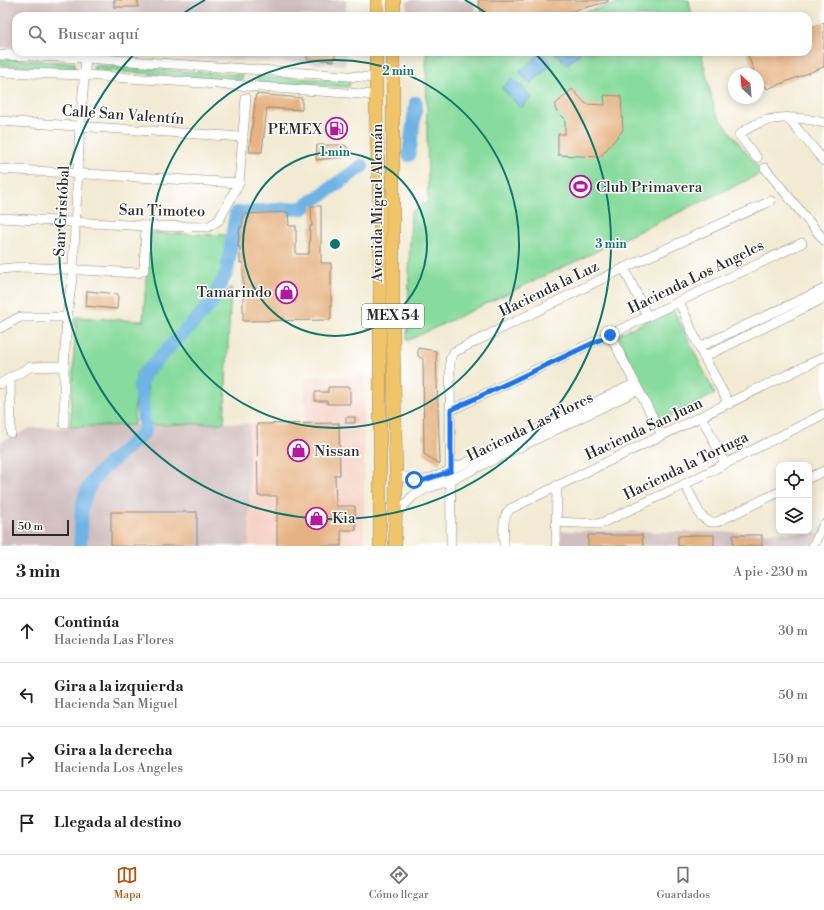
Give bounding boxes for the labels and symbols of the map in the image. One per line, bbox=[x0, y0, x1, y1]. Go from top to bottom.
text: 2 min bbox=[382, 64, 414, 79]
north arrow bbox=[728, 68, 764, 104]
street label: Calle San Valentín bbox=[61, 101, 185, 129]
fuel station icon: PEMEX bbox=[324, 116, 350, 142]
place label: PEMEX bbox=[268, 120, 323, 139]
street label: Avenida Miguel Alemán bbox=[368, 123, 387, 284]
text: 1 min bbox=[320, 145, 351, 160]
street label: San Cristóbal bbox=[50, 164, 74, 257]
sports icon: Club Primavera bbox=[568, 174, 594, 200]
place label: Club Primavera bbox=[596, 178, 703, 197]
street label: San Timoteo bbox=[119, 201, 205, 221]
street label: Hacienda Los Angeles bbox=[625, 236, 767, 318]
centre of rings bbox=[328, 237, 342, 251]
text: 3 min bbox=[595, 237, 627, 252]
street label: Hacienda la Luz bbox=[496, 257, 602, 321]
shop icon: Tamarindo bbox=[274, 279, 300, 305]
place label: Tamarindo bbox=[196, 283, 272, 302]
road number: MEX 54 bbox=[362, 304, 424, 328]
route end bbox=[601, 326, 619, 344]
street label: Hacienda Las Flores bbox=[464, 388, 596, 466]
street label: Hacienda San Juan bbox=[582, 393, 706, 465]
street label: Hacienda la Tortuga bbox=[620, 427, 752, 505]
shop icon: Nissan bbox=[286, 438, 312, 464]
place label: Nissan bbox=[314, 442, 360, 461]
route start bbox=[405, 471, 423, 489]
shop icon: Kia bbox=[303, 505, 329, 531]
place label: Kia bbox=[332, 509, 356, 528]
scale bar bbox=[12, 518, 69, 537]

